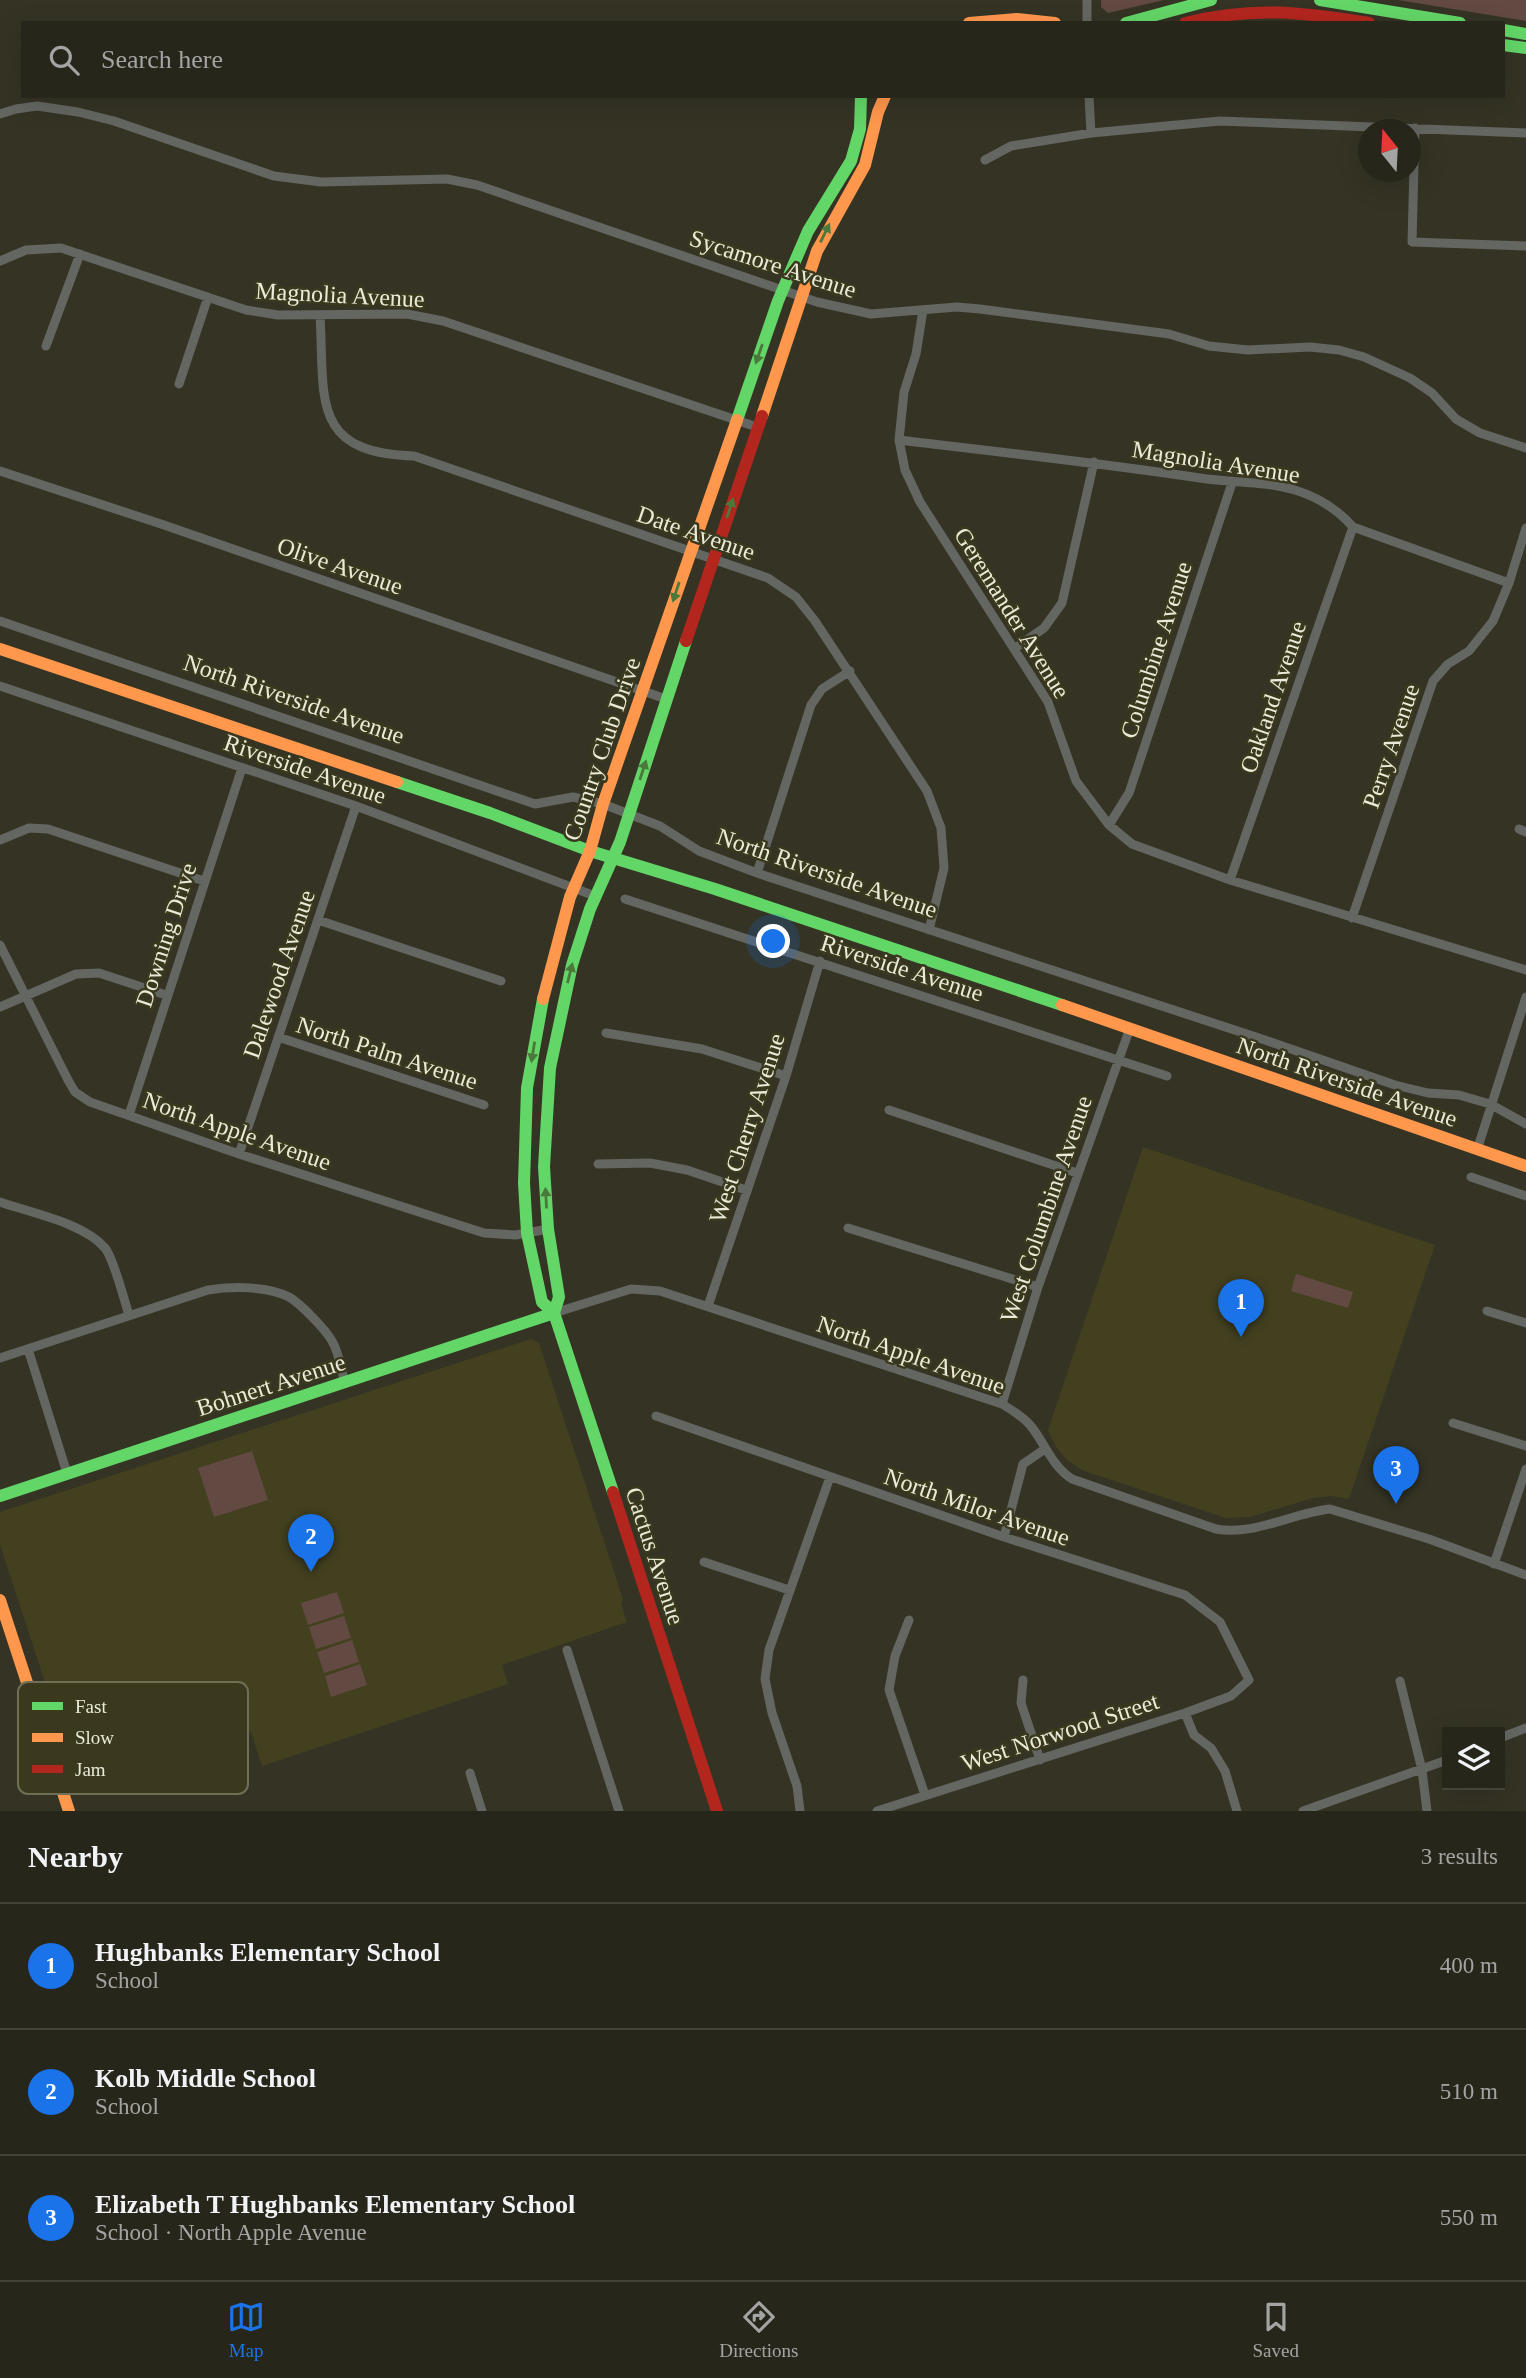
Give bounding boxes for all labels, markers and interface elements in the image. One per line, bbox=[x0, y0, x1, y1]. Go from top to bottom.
search box bbox=[21, 21, 1505, 98]
icon: search bbox=[45, 41, 83, 79]
text: Search here bbox=[101, 45, 223, 74]
north arrow bbox=[1358, 119, 1421, 182]
one-way arrow bbox=[819, 223, 831, 243]
street label: Sycamore Avenue bbox=[686, 225, 860, 303]
street label: Magnolia Avenue bbox=[255, 278, 425, 312]
one-way arrow bbox=[753, 344, 764, 365]
street label: Magnolia Avenue bbox=[1130, 436, 1302, 488]
one-way arrow bbox=[725, 497, 736, 518]
street label: Date Avenue bbox=[634, 501, 758, 565]
street label: Geremander Avenue bbox=[949, 523, 1075, 703]
street label: Olive Avenue bbox=[274, 532, 406, 600]
street label: Columbine Avenue bbox=[1115, 558, 1197, 742]
one-way arrow bbox=[671, 582, 681, 603]
street label: Oakland Avenue bbox=[1235, 618, 1311, 776]
street label: North Riverside Avenue bbox=[180, 649, 408, 749]
street label: Country Club Drive bbox=[558, 654, 646, 844]
street label: Perry Avenue bbox=[1358, 681, 1424, 811]
street label: Riverside Avenue bbox=[221, 729, 389, 809]
one-way arrow bbox=[638, 759, 649, 780]
street label: North Riverside Avenue bbox=[713, 823, 941, 923]
street label: Downing Drive bbox=[130, 860, 202, 1010]
street label: Dalewood Avenue bbox=[238, 886, 320, 1062]
your location bbox=[756, 924, 790, 958]
street label: Riverside Avenue bbox=[817, 929, 987, 1007]
one-way arrow bbox=[565, 962, 576, 984]
street label: North Palm Avenue bbox=[293, 1011, 481, 1095]
street label: West Cherry Avenue bbox=[704, 1030, 790, 1226]
street label: North Riverside Avenue bbox=[1233, 1032, 1461, 1132]
one-way arrow bbox=[527, 1041, 538, 1063]
street label: North Apple Avenue bbox=[140, 1087, 334, 1175]
street label: West Columbine Avenue bbox=[995, 1092, 1097, 1326]
one-way arrow bbox=[540, 1187, 551, 1209]
pin: 1 bbox=[1218, 1279, 1264, 1337]
street label: North Apple Avenue bbox=[814, 1311, 1008, 1399]
street label: Bohnert Avenue bbox=[193, 1349, 349, 1421]
pin: 3 bbox=[1373, 1446, 1419, 1504]
street label: North Milor Avenue bbox=[881, 1463, 1073, 1551]
street label: Cactus Avenue bbox=[621, 1484, 689, 1628]
pin: 2 bbox=[288, 1514, 334, 1572]
legend bbox=[18, 1682, 248, 1794]
street label: West Norwood Street bbox=[958, 1688, 1162, 1776]
text: Fast bbox=[75, 1696, 107, 1717]
text: Slow bbox=[75, 1727, 114, 1748]
map controls bbox=[1442, 1727, 1505, 1790]
button: layers bbox=[1442, 1727, 1505, 1790]
text: Jam bbox=[75, 1759, 106, 1780]
text: Nearby bbox=[28, 1840, 123, 1873]
text: 3 results bbox=[1421, 1844, 1498, 1869]
text: Hughbanks Elementary School bbox=[95, 1938, 440, 1967]
text: 1 bbox=[45, 1953, 57, 1978]
text: 400 m bbox=[1440, 1953, 1498, 1978]
text: School bbox=[95, 1968, 159, 1993]
text: Kolb Middle School bbox=[95, 2064, 316, 2093]
text: 2 bbox=[45, 2079, 57, 2104]
text: 510 m bbox=[1440, 2079, 1498, 2104]
text: School bbox=[95, 2094, 159, 2119]
text: Elizabeth T Hughbanks Elementary School bbox=[95, 2190, 575, 2219]
text: 3 bbox=[45, 2205, 57, 2230]
text: 550 m bbox=[1440, 2205, 1498, 2230]
text: School · North Apple Avenue bbox=[95, 2220, 367, 2245]
tab: Map bbox=[227, 2298, 265, 2362]
tab: Directions bbox=[719, 2298, 798, 2362]
tab: Saved bbox=[1252, 2298, 1299, 2362]

